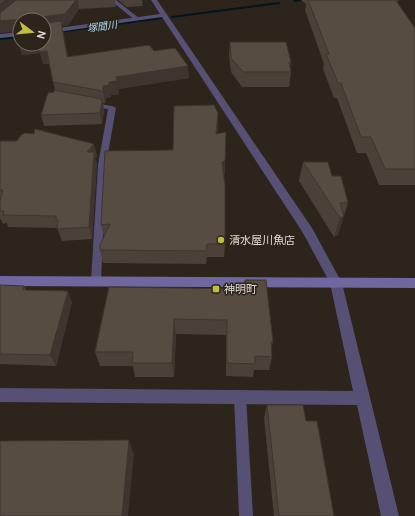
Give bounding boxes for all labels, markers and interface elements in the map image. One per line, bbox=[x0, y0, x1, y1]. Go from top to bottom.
north arrow bbox=[12, 12, 52, 52]
water label: 塚間川 bbox=[86, 18, 119, 35]
text: N bbox=[34, 29, 49, 40]
place label: 清水屋川魚店 bbox=[229, 233, 295, 247]
marker: 清水屋川魚店 bbox=[216, 235, 226, 245]
place label: 神明町 bbox=[224, 282, 257, 296]
marker: 神明町 bbox=[211, 284, 221, 294]

